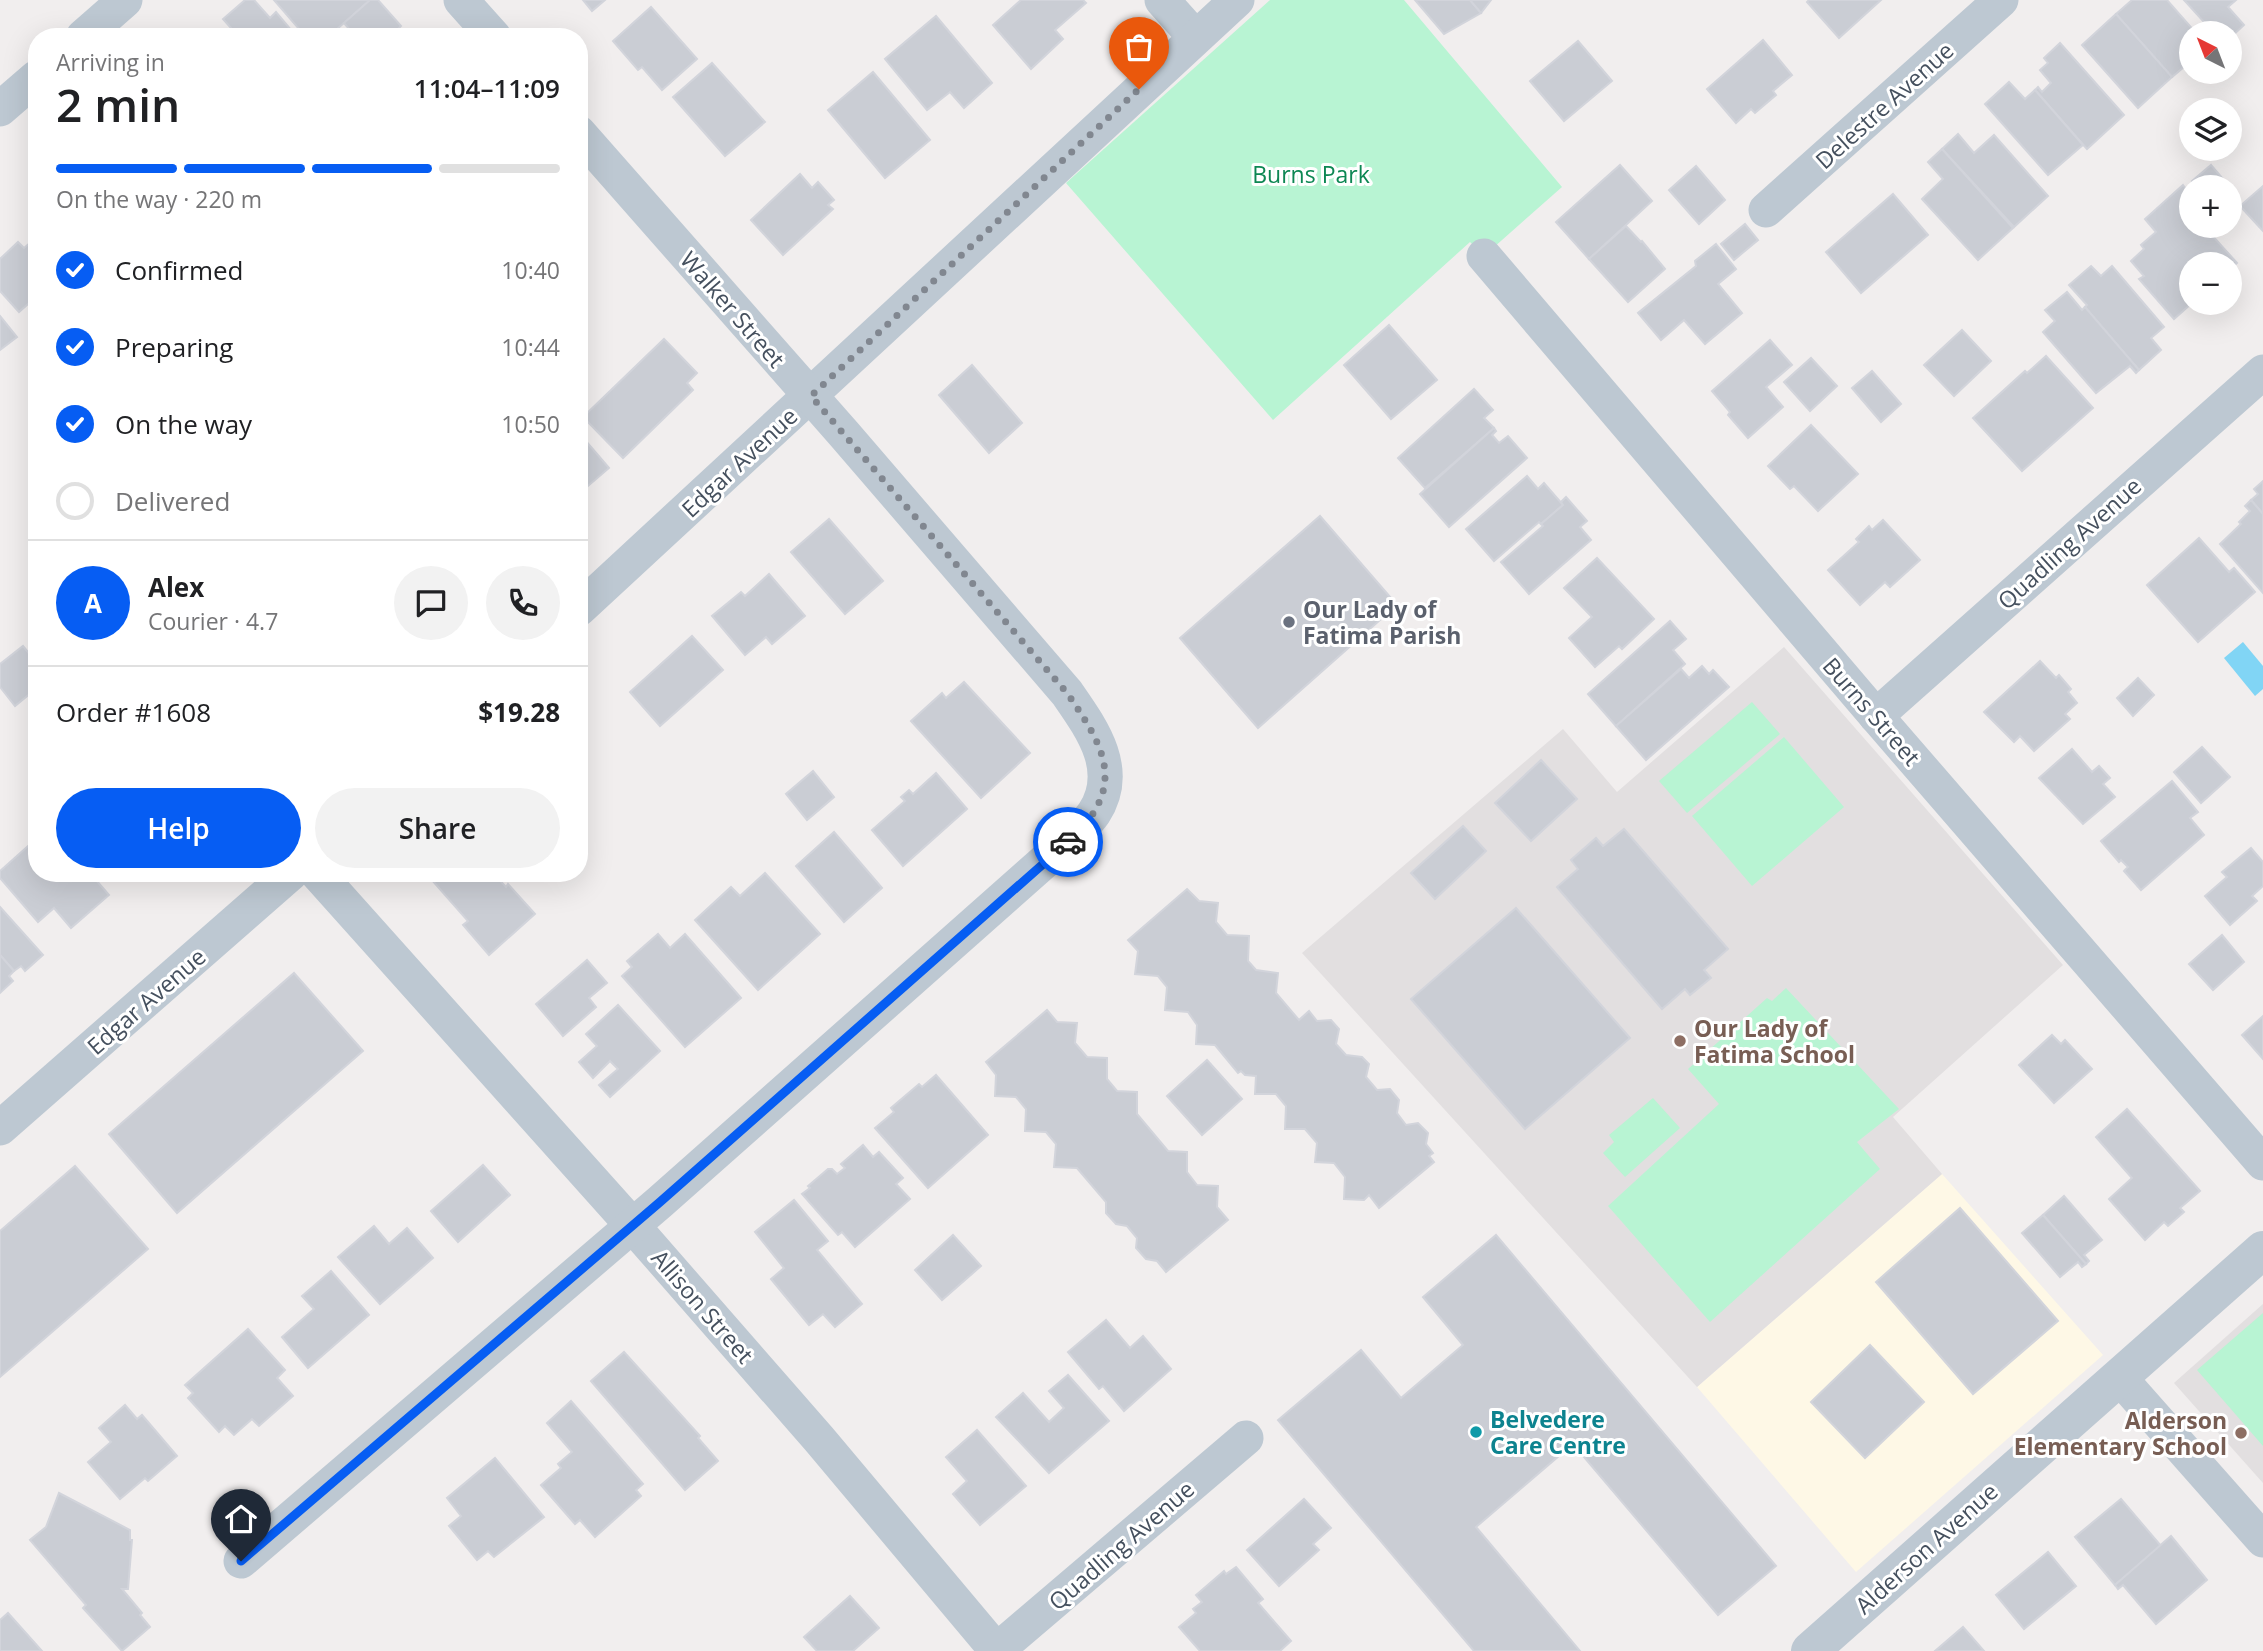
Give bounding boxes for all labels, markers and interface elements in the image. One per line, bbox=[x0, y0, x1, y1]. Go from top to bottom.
pin bbox=[1109, 17, 1169, 89]
north arrow bbox=[2179, 21, 2242, 84]
map controls bbox=[2179, 21, 2242, 315]
icon: bag bbox=[1120, 28, 1158, 66]
street label: Delestre Avenue bbox=[1808, 34, 1960, 176]
text: Arriving in bbox=[56, 46, 165, 78]
text: 11:04–11:09 bbox=[414, 70, 560, 106]
text: 2 min bbox=[56, 73, 180, 135]
button: layers bbox=[2179, 98, 2242, 161]
park label: Burns Park bbox=[1252, 158, 1370, 190]
button: + bbox=[2179, 175, 2242, 238]
text: On the way · 220 m bbox=[56, 183, 262, 215]
street label: Walker Street bbox=[674, 244, 792, 374]
icon: check bbox=[56, 251, 94, 289]
text: Confirmed bbox=[115, 252, 243, 288]
button: − bbox=[2179, 252, 2242, 315]
text: 10:40 bbox=[501, 254, 560, 286]
icon: check bbox=[56, 328, 94, 366]
text: Preparing bbox=[115, 329, 233, 365]
text: 10:44 bbox=[501, 331, 560, 363]
street label: Edgar Avenue bbox=[674, 400, 804, 524]
icon: check bbox=[56, 405, 94, 443]
text: On the way bbox=[115, 406, 252, 442]
text: 10:50 bbox=[501, 408, 560, 440]
street label: Quadling Avenue bbox=[1990, 470, 2148, 616]
text: Delivered bbox=[115, 483, 230, 519]
button: chat bbox=[394, 566, 468, 640]
button: phone bbox=[486, 566, 560, 640]
text: Alex bbox=[148, 569, 204, 605]
text: A bbox=[84, 585, 102, 621]
place label: Our Lady of Fatima Parish bbox=[1303, 593, 1461, 651]
text: Courier · 4.7 bbox=[148, 605, 278, 637]
marker: Our Lady of Fatima Parish bbox=[1281, 614, 1297, 630]
street label: Burns Street bbox=[1816, 650, 1928, 772]
text: Order #1608 bbox=[56, 694, 211, 730]
text: $19.28 bbox=[478, 694, 560, 730]
button: Help bbox=[56, 788, 301, 868]
button: Share bbox=[315, 788, 560, 868]
courier bbox=[1033, 807, 1103, 877]
icon: car bbox=[1049, 823, 1087, 861]
street label: Edgar Avenue bbox=[80, 941, 212, 1061]
place label: Our Lady of Fatima School bbox=[1694, 1012, 1855, 1070]
marker: Our Lady of Fatima School bbox=[1672, 1033, 1688, 1049]
street label: Allison Street bbox=[645, 1242, 761, 1370]
place label: Belvedere Care Centre bbox=[1490, 1403, 1626, 1461]
place label: Alderson Elementary School bbox=[2014, 1404, 2227, 1462]
marker: Belvedere Care Centre bbox=[1468, 1424, 1484, 1440]
marker: Alderson Elementary School bbox=[2233, 1425, 2249, 1441]
street label: Quadling Avenue bbox=[1041, 1473, 1201, 1617]
street label: Alderson Avenue bbox=[1848, 1475, 2004, 1621]
pin bbox=[211, 1489, 271, 1561]
icon: home bbox=[222, 1500, 260, 1538]

